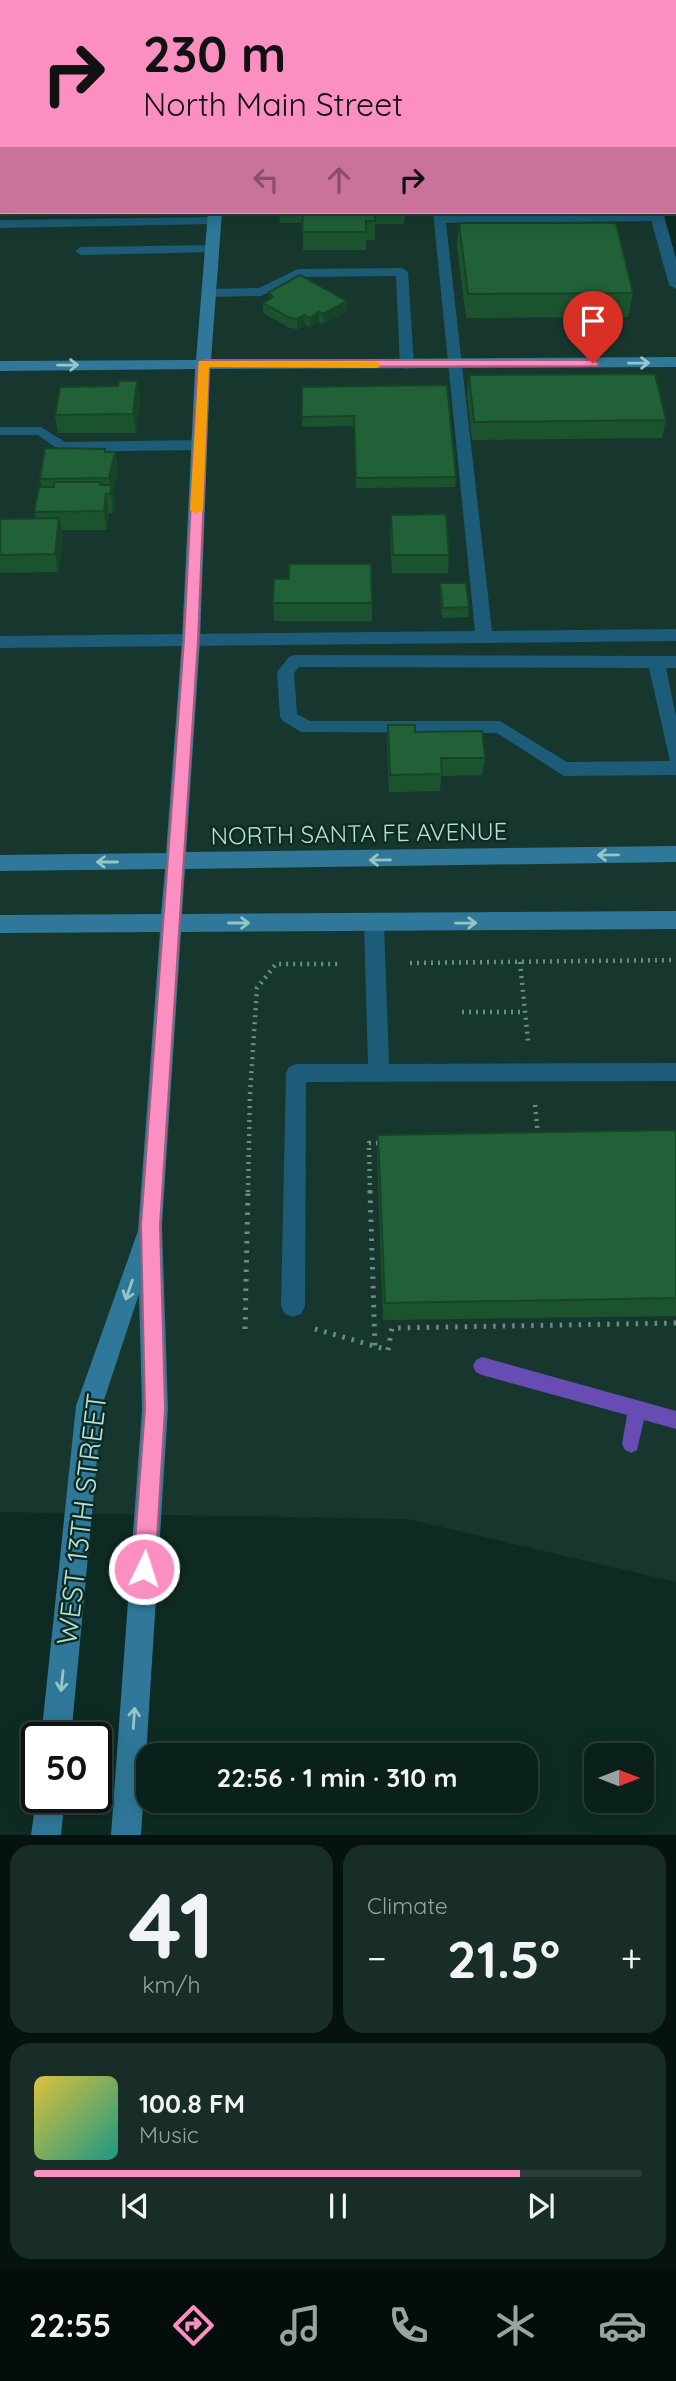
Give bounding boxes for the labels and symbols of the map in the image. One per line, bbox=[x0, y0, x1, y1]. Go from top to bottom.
pin bbox=[563, 291, 623, 363]
one-way arrow bbox=[627, 356, 650, 369]
one-way arrow bbox=[56, 358, 79, 372]
street label: NORTH SANTA FE AVENUE bbox=[210, 815, 508, 851]
one-way arrow bbox=[597, 849, 620, 862]
one-way arrow bbox=[369, 853, 392, 866]
one-way arrow bbox=[96, 855, 119, 869]
one-way arrow bbox=[227, 916, 250, 929]
one-way arrow bbox=[455, 916, 478, 929]
one-way arrow bbox=[121, 1278, 134, 1300]
street label: WEST 13TH STREET bbox=[48, 1391, 114, 1647]
position arrow bbox=[107, 1532, 181, 1606]
one-way arrow bbox=[55, 1669, 68, 1692]
one-way arrow bbox=[128, 1707, 141, 1730]
speed limit sign: 50 bbox=[21, 1722, 112, 1813]
north arrow bbox=[584, 1743, 654, 1813]

